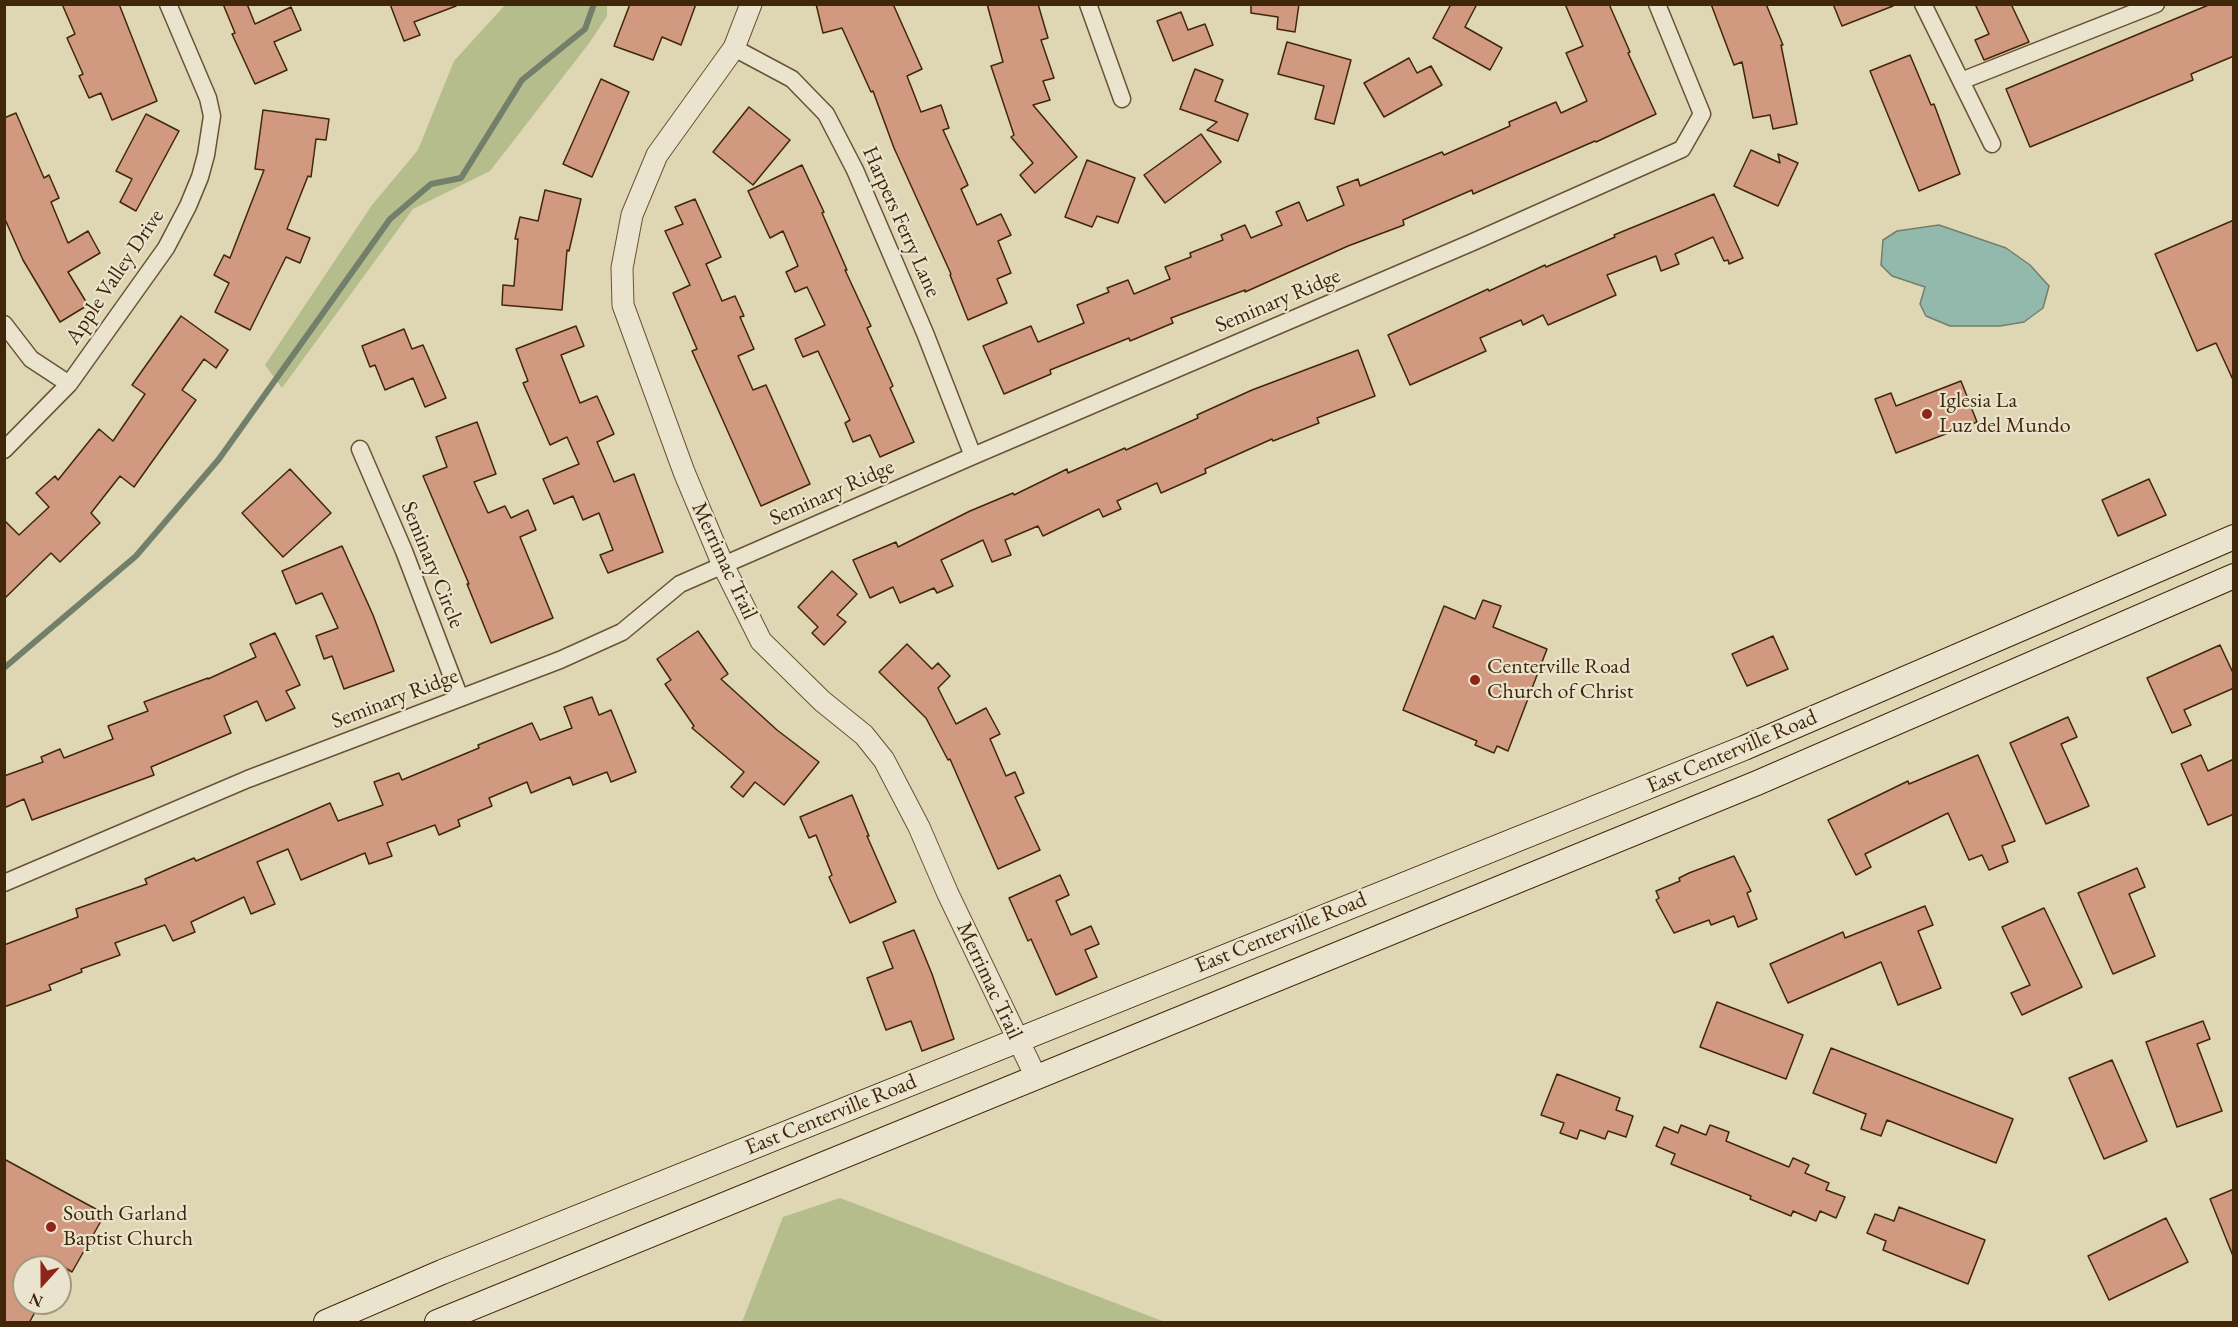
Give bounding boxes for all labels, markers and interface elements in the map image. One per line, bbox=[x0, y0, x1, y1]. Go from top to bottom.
street label: Harpers Ferry Lane bbox=[856, 142, 946, 302]
street label: Apple Valley Drive bbox=[60, 204, 170, 350]
street label: Seminary Ridge bbox=[1211, 263, 1345, 339]
place label: Iglesia La Luz del Mundo bbox=[1939, 388, 2071, 440]
marker: Iglesia La Luz del Mundo bbox=[1920, 407, 1934, 421]
street label: Seminary Ridge bbox=[766, 454, 898, 532]
street label: Seminary Circle bbox=[395, 498, 469, 632]
street label: Merrimac Trail bbox=[685, 498, 763, 624]
place label: Centerville Road Church of Christ bbox=[1487, 654, 1634, 706]
street label: Seminary Ridge bbox=[328, 663, 462, 735]
marker: Centerville Road Church of Christ bbox=[1468, 673, 1482, 687]
street label: East Centerville Road bbox=[1643, 704, 1821, 800]
street label: East Centerville Road bbox=[1192, 887, 1370, 979]
street label: Merrimac Trail bbox=[950, 918, 1028, 1044]
street label: East Centerville Road bbox=[742, 1069, 920, 1161]
place label: South Garland Baptist Church bbox=[63, 1201, 193, 1252]
marker: South Garland Baptist Church bbox=[44, 1220, 58, 1234]
north arrow bbox=[12, 1255, 72, 1315]
text: N bbox=[26, 1288, 46, 1313]

